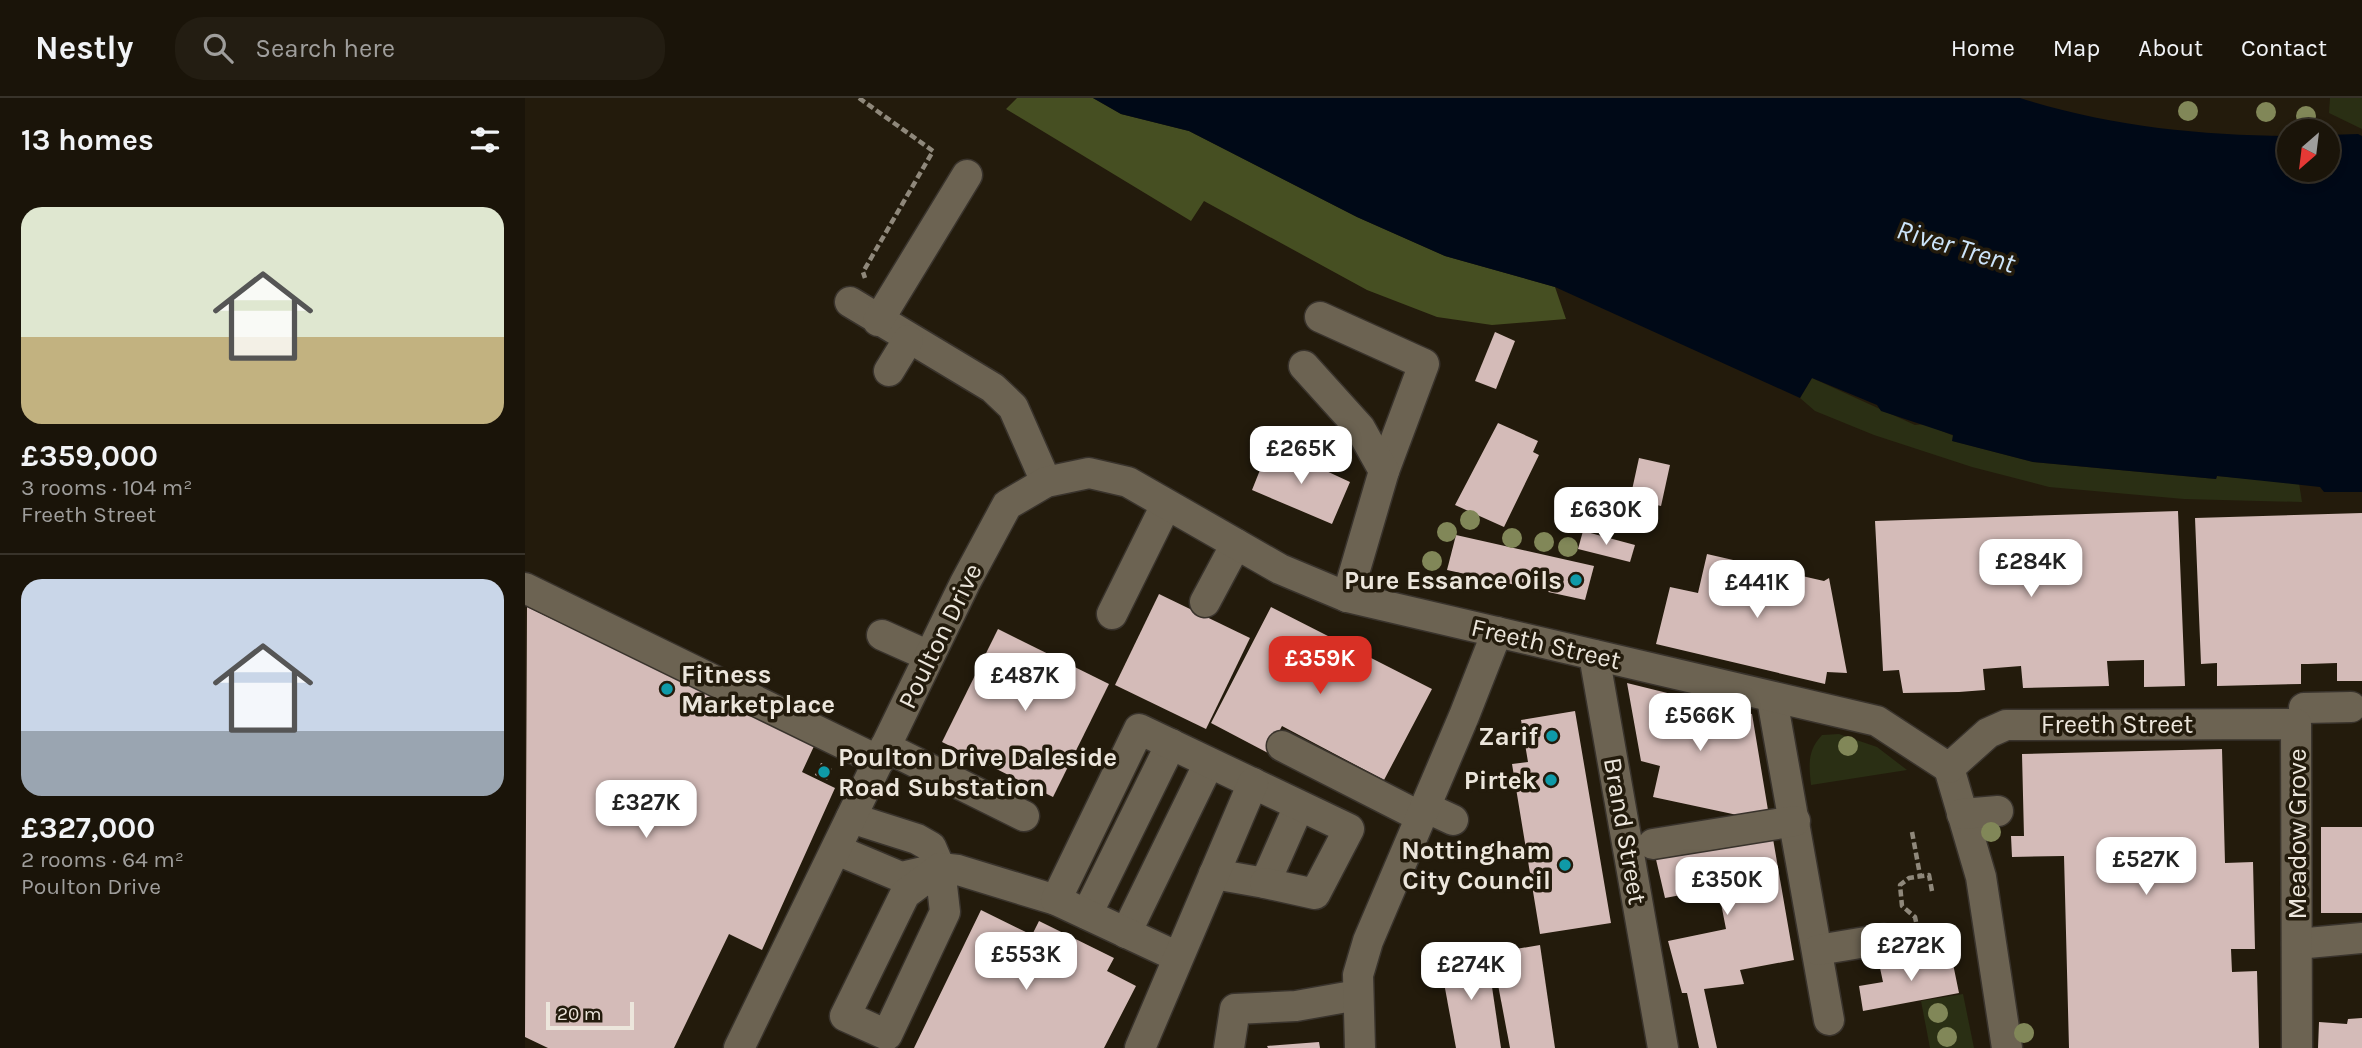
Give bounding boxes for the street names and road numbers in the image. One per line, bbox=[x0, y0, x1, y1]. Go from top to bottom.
street label: Poulton Drive bbox=[891, 558, 989, 714]
street label: Freeth Street bbox=[1468, 612, 1624, 676]
street label: Freeth Street bbox=[2041, 709, 2194, 740]
street label: Meadow Grove bbox=[2282, 748, 2313, 920]
street label: Brand Street bbox=[1597, 755, 1653, 907]

